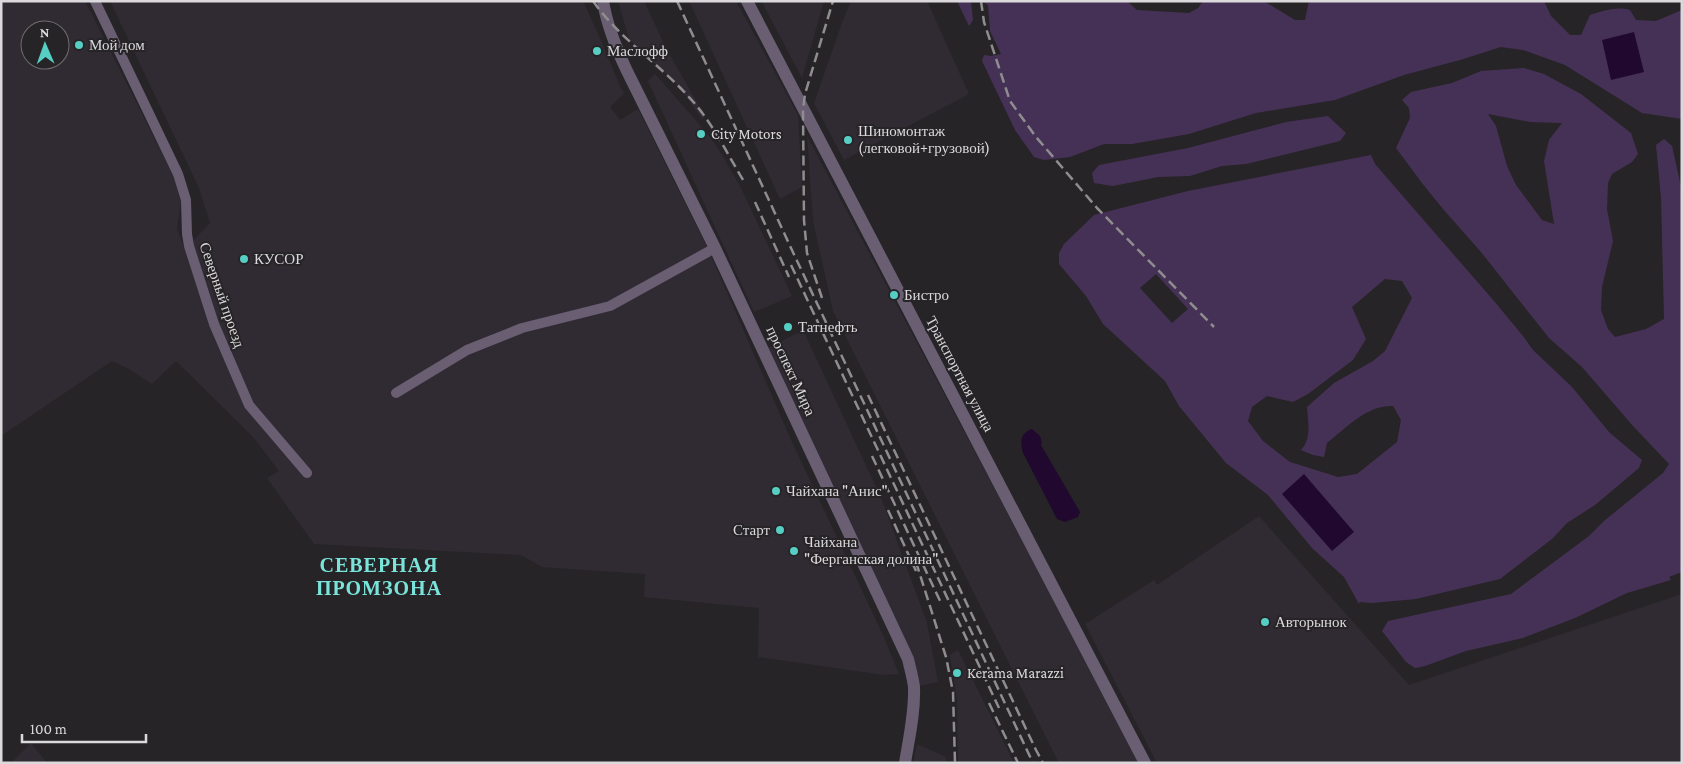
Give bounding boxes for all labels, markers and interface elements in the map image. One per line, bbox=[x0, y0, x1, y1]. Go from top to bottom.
north arrow bbox=[20, 20, 70, 70]
text: N bbox=[39, 24, 50, 40]
place label: Мой дом bbox=[89, 37, 145, 53]
marker: Мой дом bbox=[73, 39, 85, 51]
place label: Маслофф bbox=[607, 43, 668, 59]
marker: Маслофф bbox=[591, 45, 603, 57]
place label: Шиномонтаж (легковой+грузовой) bbox=[858, 123, 990, 157]
place label: City Motors bbox=[711, 126, 782, 143]
marker: City Motors bbox=[695, 128, 707, 140]
marker: Шиномонтаж (легковой+грузовой) bbox=[842, 134, 854, 146]
street label: Северный проезд bbox=[196, 240, 248, 350]
place label: КУСОР bbox=[254, 251, 304, 267]
marker: КУСОР bbox=[238, 253, 250, 265]
place label: Бистро bbox=[904, 287, 949, 303]
marker: Бистро bbox=[888, 289, 900, 301]
street label: Транспортная улица bbox=[923, 314, 997, 435]
place label: Татнефть bbox=[798, 319, 858, 335]
marker: Татнефть bbox=[782, 321, 794, 333]
street label: проспект Мира bbox=[763, 324, 819, 419]
place label: Чайхана "Анис" bbox=[786, 483, 888, 499]
marker: Чайхана "Анис" bbox=[770, 485, 782, 497]
place label: Старт bbox=[733, 522, 770, 538]
marker: Старт bbox=[774, 524, 786, 536]
place label: Чайхана "Ферганская долина" bbox=[804, 534, 938, 567]
marker: Чайхана "Ферганская долина" bbox=[788, 545, 800, 557]
district label: СЕВЕРНАЯ ПРОМЗОНА bbox=[316, 554, 442, 599]
place label: Авторынок bbox=[1275, 614, 1348, 630]
marker: Авторынок bbox=[1259, 616, 1271, 628]
place label: Kerama Marazzi bbox=[967, 665, 1064, 681]
marker: Kerama Marazzi bbox=[951, 667, 963, 679]
scale bar bbox=[22, 712, 146, 744]
text: 100 m bbox=[30, 721, 67, 737]

